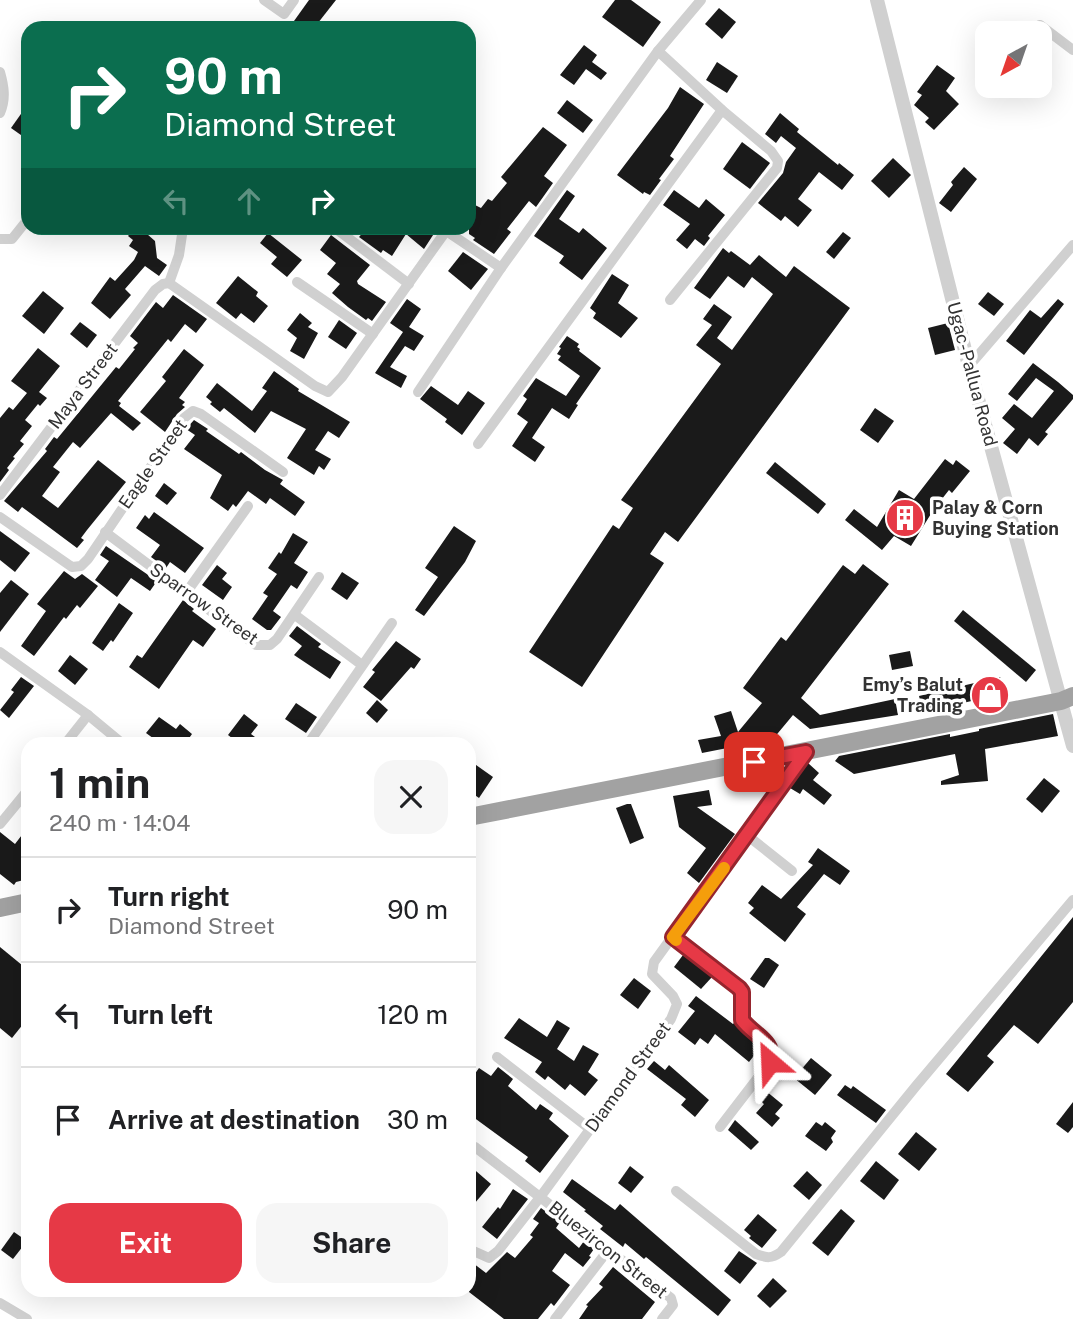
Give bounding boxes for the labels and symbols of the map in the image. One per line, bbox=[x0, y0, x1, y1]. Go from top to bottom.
north arrow bbox=[975, 21, 1052, 98]
street label: Ugac-Pallua Road bbox=[943, 299, 1002, 448]
street label: Maya Street bbox=[44, 339, 122, 433]
street label: Eagle Street bbox=[114, 415, 191, 512]
building icon: Palay & Corn Buying Station bbox=[884, 497, 926, 539]
place label: Palay & Corn Buying Station bbox=[932, 497, 1059, 539]
street label: Sparrow Street bbox=[146, 558, 263, 649]
place label: Emy’s Balut Trading bbox=[862, 674, 963, 716]
shop icon: Emy’s Balut Trading bbox=[969, 674, 1011, 716]
pin bbox=[724, 732, 784, 792]
street label: Diamond Street bbox=[581, 1018, 675, 1136]
position arrow bbox=[733, 1025, 807, 1099]
street label: Bluezircon Street bbox=[545, 1197, 672, 1303]

